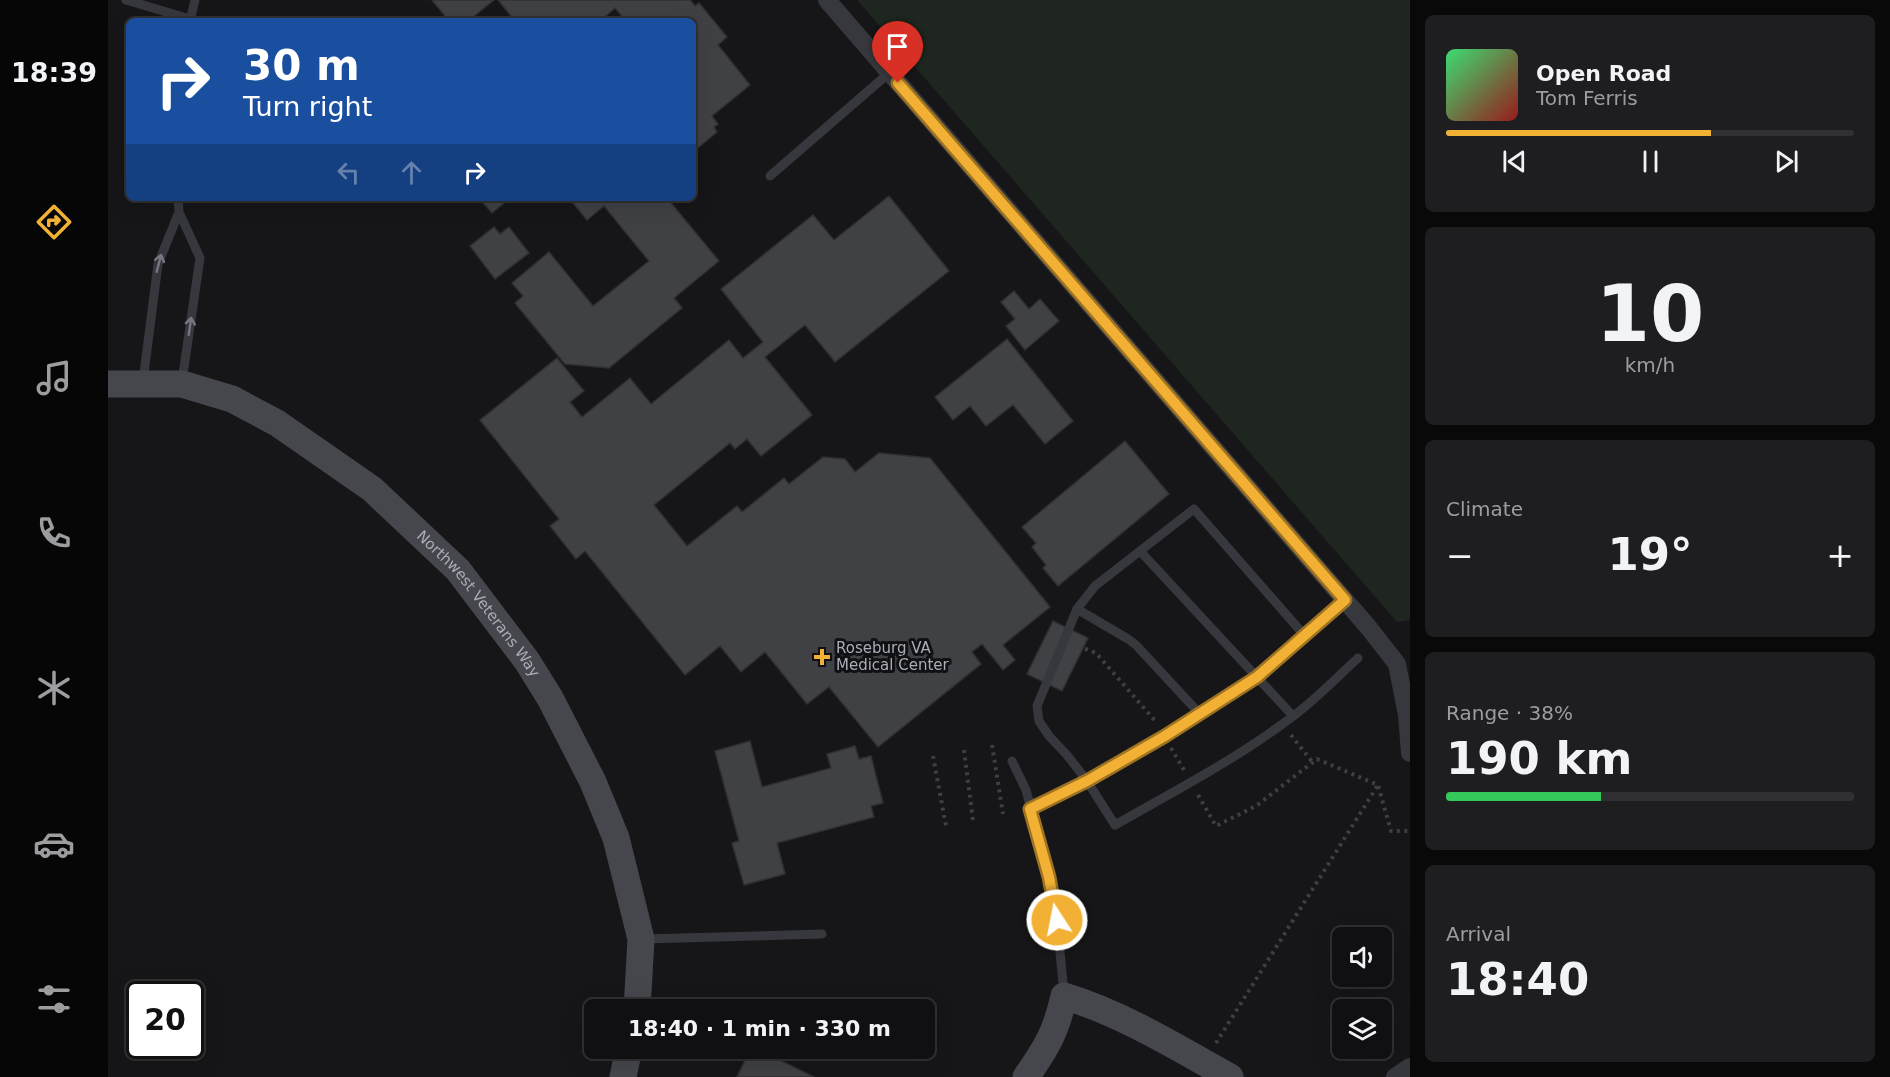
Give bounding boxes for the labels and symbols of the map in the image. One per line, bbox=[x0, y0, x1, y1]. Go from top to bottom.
pin bbox=[872, 21, 923, 83]
one-way arrow bbox=[154, 254, 165, 273]
one-way arrow bbox=[185, 317, 196, 336]
street label: Northwest Veterans Way bbox=[413, 527, 544, 681]
place label: Roseburg VA Medical Center bbox=[836, 639, 950, 674]
marker: Roseburg VA Medical Center bbox=[813, 648, 831, 666]
position arrow bbox=[1025, 888, 1089, 952]
speed limit sign: 20 bbox=[126, 981, 204, 1059]

